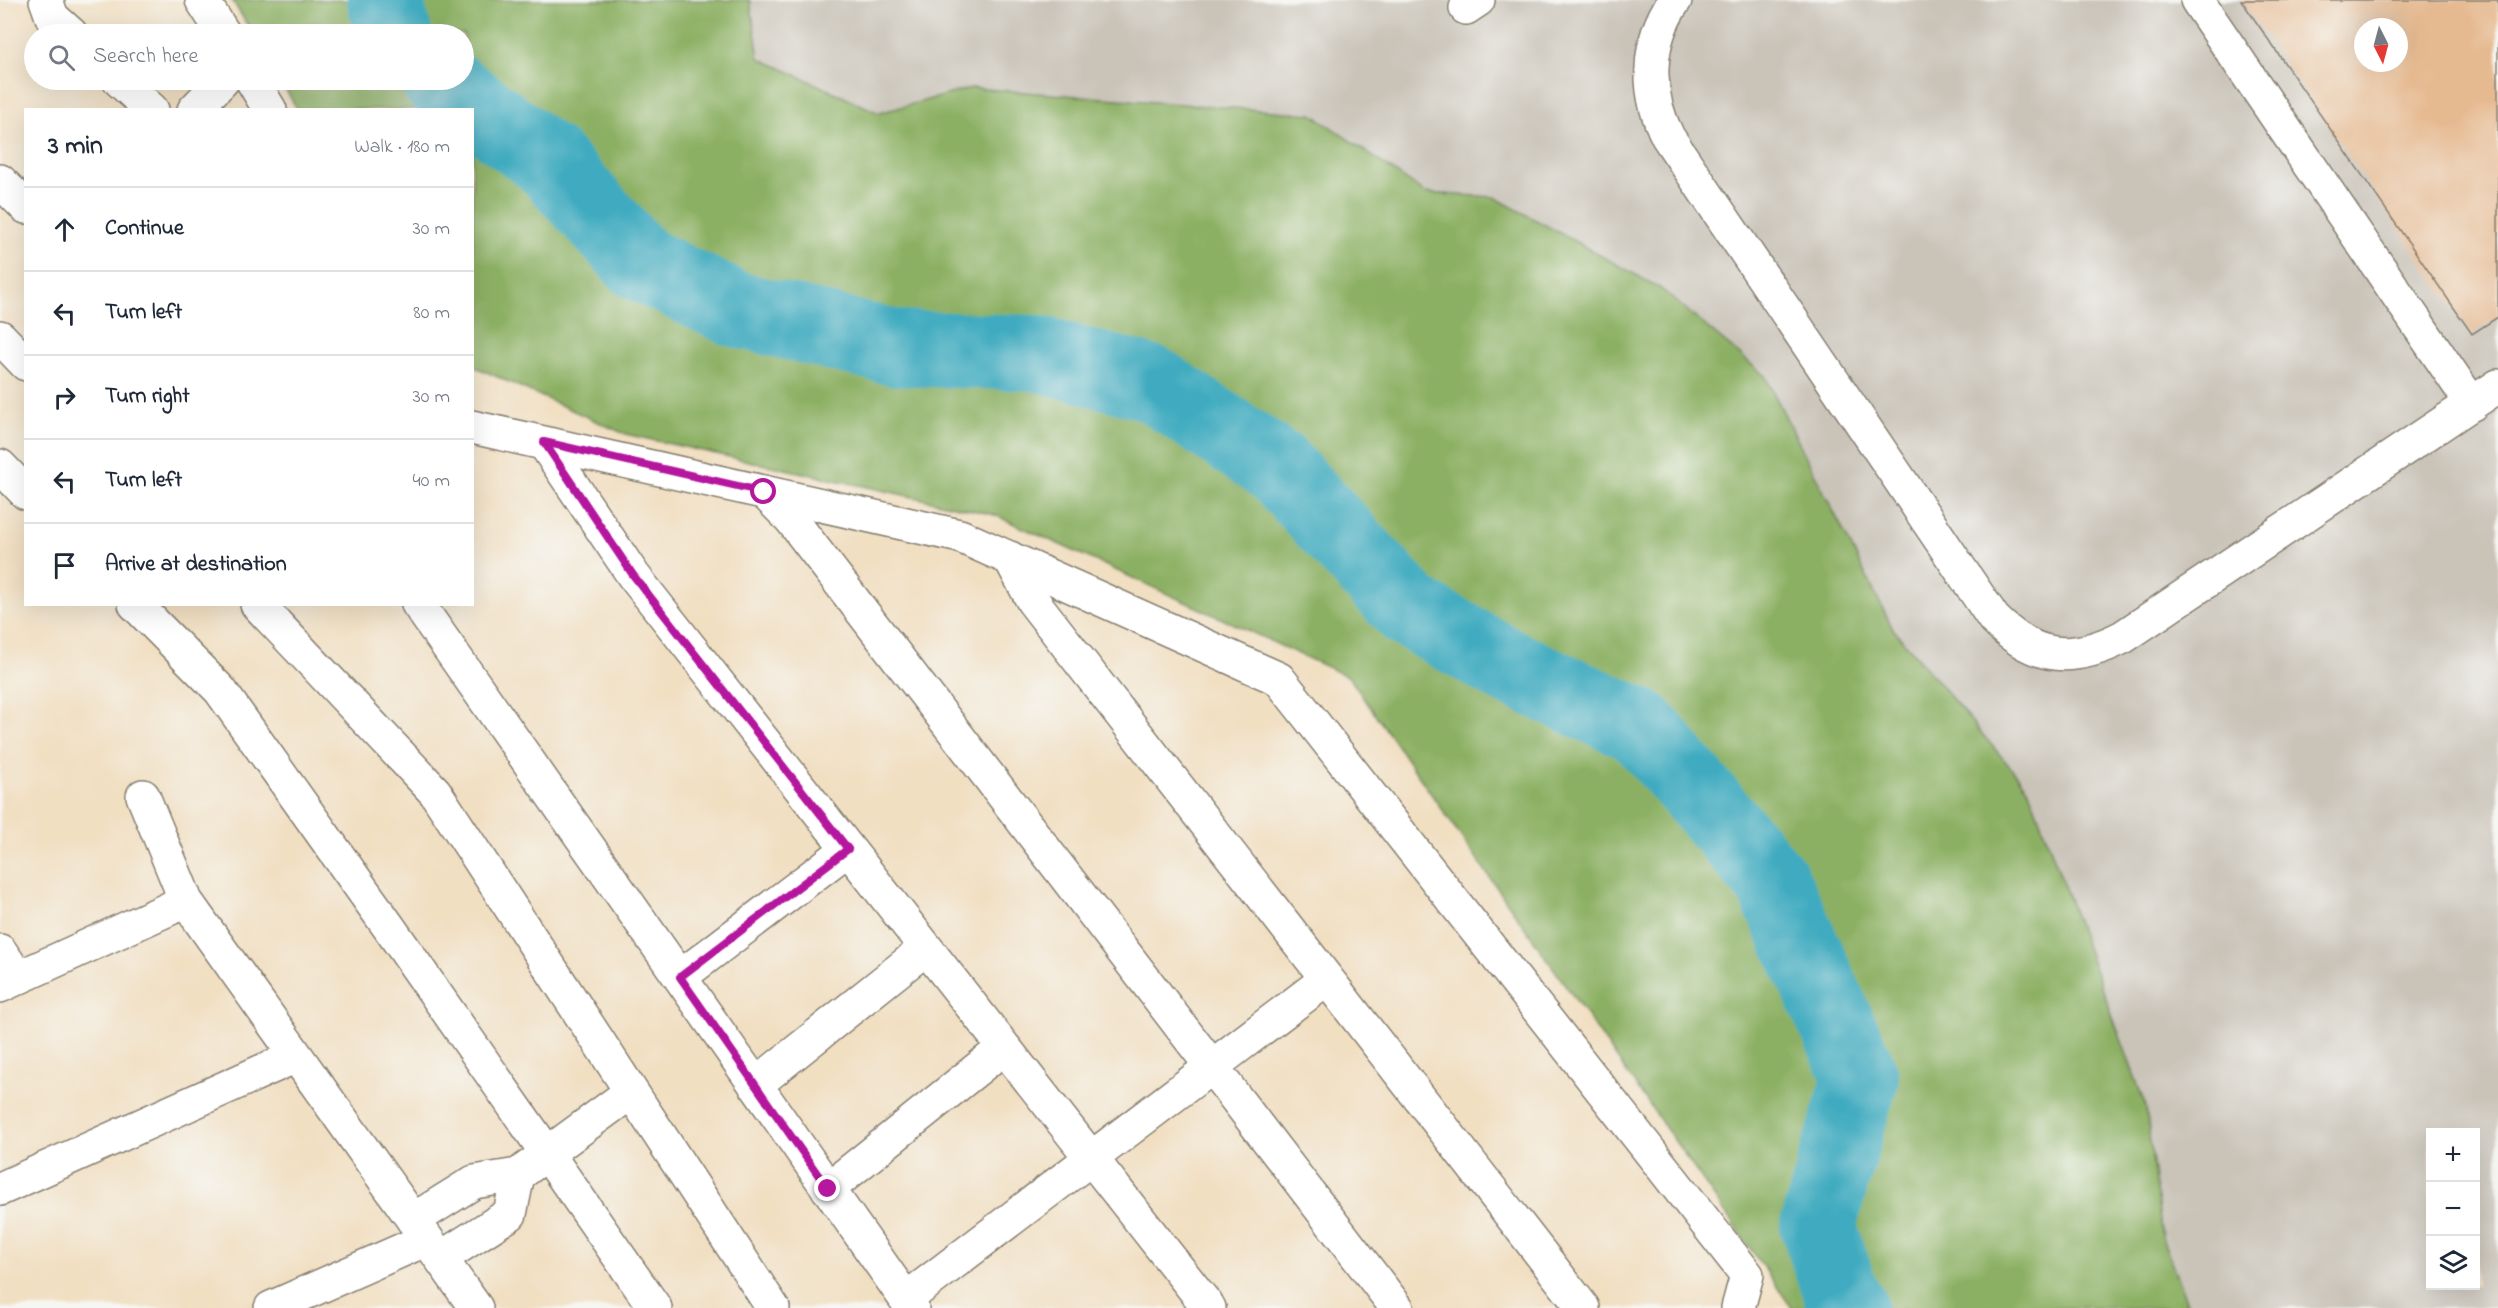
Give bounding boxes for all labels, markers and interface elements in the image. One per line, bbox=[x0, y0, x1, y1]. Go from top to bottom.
north arrow bbox=[2354, 18, 2408, 72]
search box bbox=[24, 24, 474, 90]
icon: search bbox=[45, 41, 78, 74]
text: Search here bbox=[93, 41, 198, 73]
text: 3 min bbox=[48, 128, 103, 166]
text: Walk · 180 m bbox=[354, 133, 450, 162]
icon: ahead bbox=[48, 213, 81, 246]
text: Continue bbox=[105, 213, 184, 245]
text: 30 m bbox=[413, 215, 450, 244]
icon: left bbox=[48, 297, 81, 330]
text: Turn left bbox=[105, 297, 182, 329]
text: 80 m bbox=[413, 299, 450, 328]
icon: right bbox=[48, 381, 81, 414]
text: Turn right bbox=[105, 381, 190, 413]
text: 30 m bbox=[413, 383, 450, 412]
icon: left bbox=[48, 465, 81, 498]
text: Turn left bbox=[105, 465, 182, 497]
text: 40 m bbox=[413, 467, 450, 496]
route start bbox=[750, 478, 776, 504]
icon: arrive bbox=[48, 549, 81, 582]
text: Arrive at destination bbox=[105, 549, 287, 581]
map controls bbox=[2426, 1128, 2480, 1290]
button: + bbox=[2426, 1128, 2480, 1182]
route end bbox=[814, 1175, 840, 1201]
button: − bbox=[2426, 1182, 2480, 1236]
button: layers bbox=[2426, 1236, 2480, 1290]

